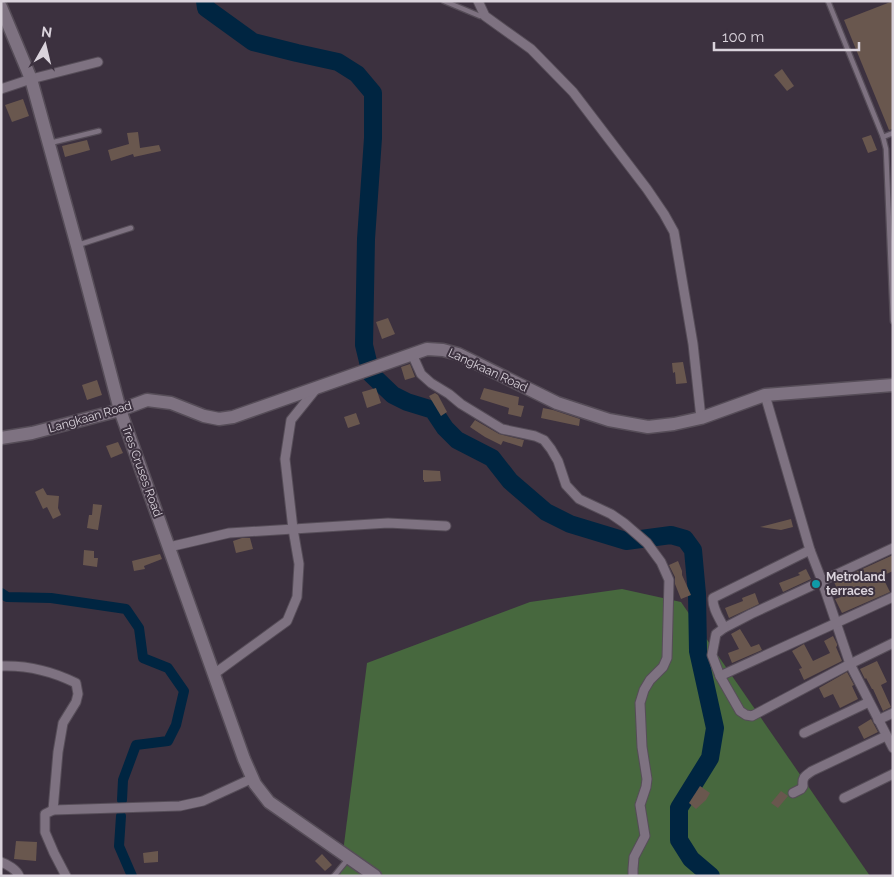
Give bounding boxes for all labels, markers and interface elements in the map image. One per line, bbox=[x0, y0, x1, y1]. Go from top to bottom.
north arrow bbox=[20, 20, 70, 70]
scale bar bbox=[714, 20, 859, 52]
text: N bbox=[40, 23, 53, 41]
text: 100 m bbox=[722, 28, 764, 46]
street label: Langkaan Road bbox=[446, 345, 530, 395]
street label: Langkaan Road bbox=[47, 398, 133, 436]
street label: Tres Cruses Road bbox=[119, 423, 165, 519]
place label: Metroland terraces bbox=[826, 570, 886, 598]
marker: Metroland terraces bbox=[810, 578, 822, 590]

